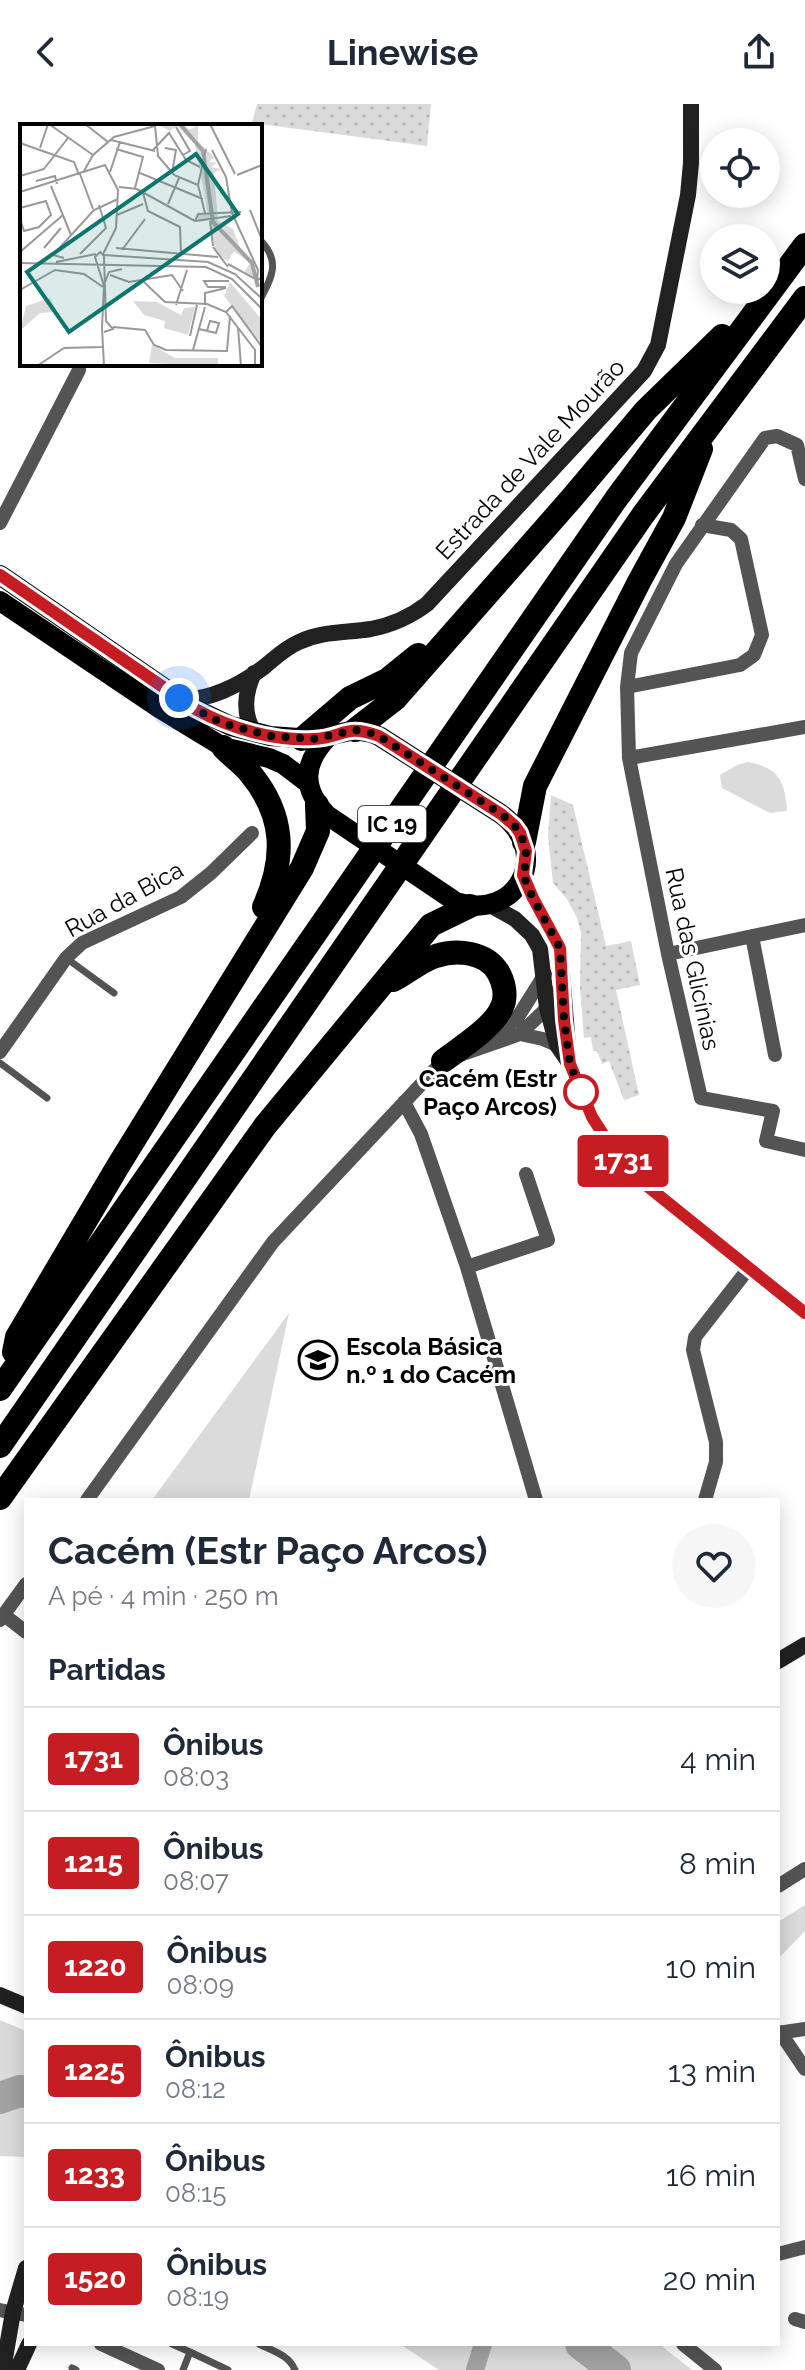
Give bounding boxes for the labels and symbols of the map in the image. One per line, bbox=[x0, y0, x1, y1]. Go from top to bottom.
inset map bbox=[20, 124, 262, 366]
street label: Estrada de Vale Mourão bbox=[429, 353, 631, 565]
your location bbox=[159, 678, 199, 718]
road number: IC 19 bbox=[358, 806, 426, 842]
street label: Rua da Bica bbox=[60, 855, 188, 943]
street label: Rua das Glicínias bbox=[659, 865, 727, 1053]
place label: Cacém (Estr Paço Arcos) bbox=[419, 1064, 557, 1121]
marker: Cacém (Estr Paço Arcos) bbox=[564, 1075, 598, 1109]
line badge: 1731 bbox=[567, 1135, 679, 1187]
place label: Escola Básica n.º 1 do Cacém bbox=[346, 1332, 516, 1389]
school or university icon: Escola Básica n.º 1 do Cacém bbox=[297, 1339, 339, 1381]

